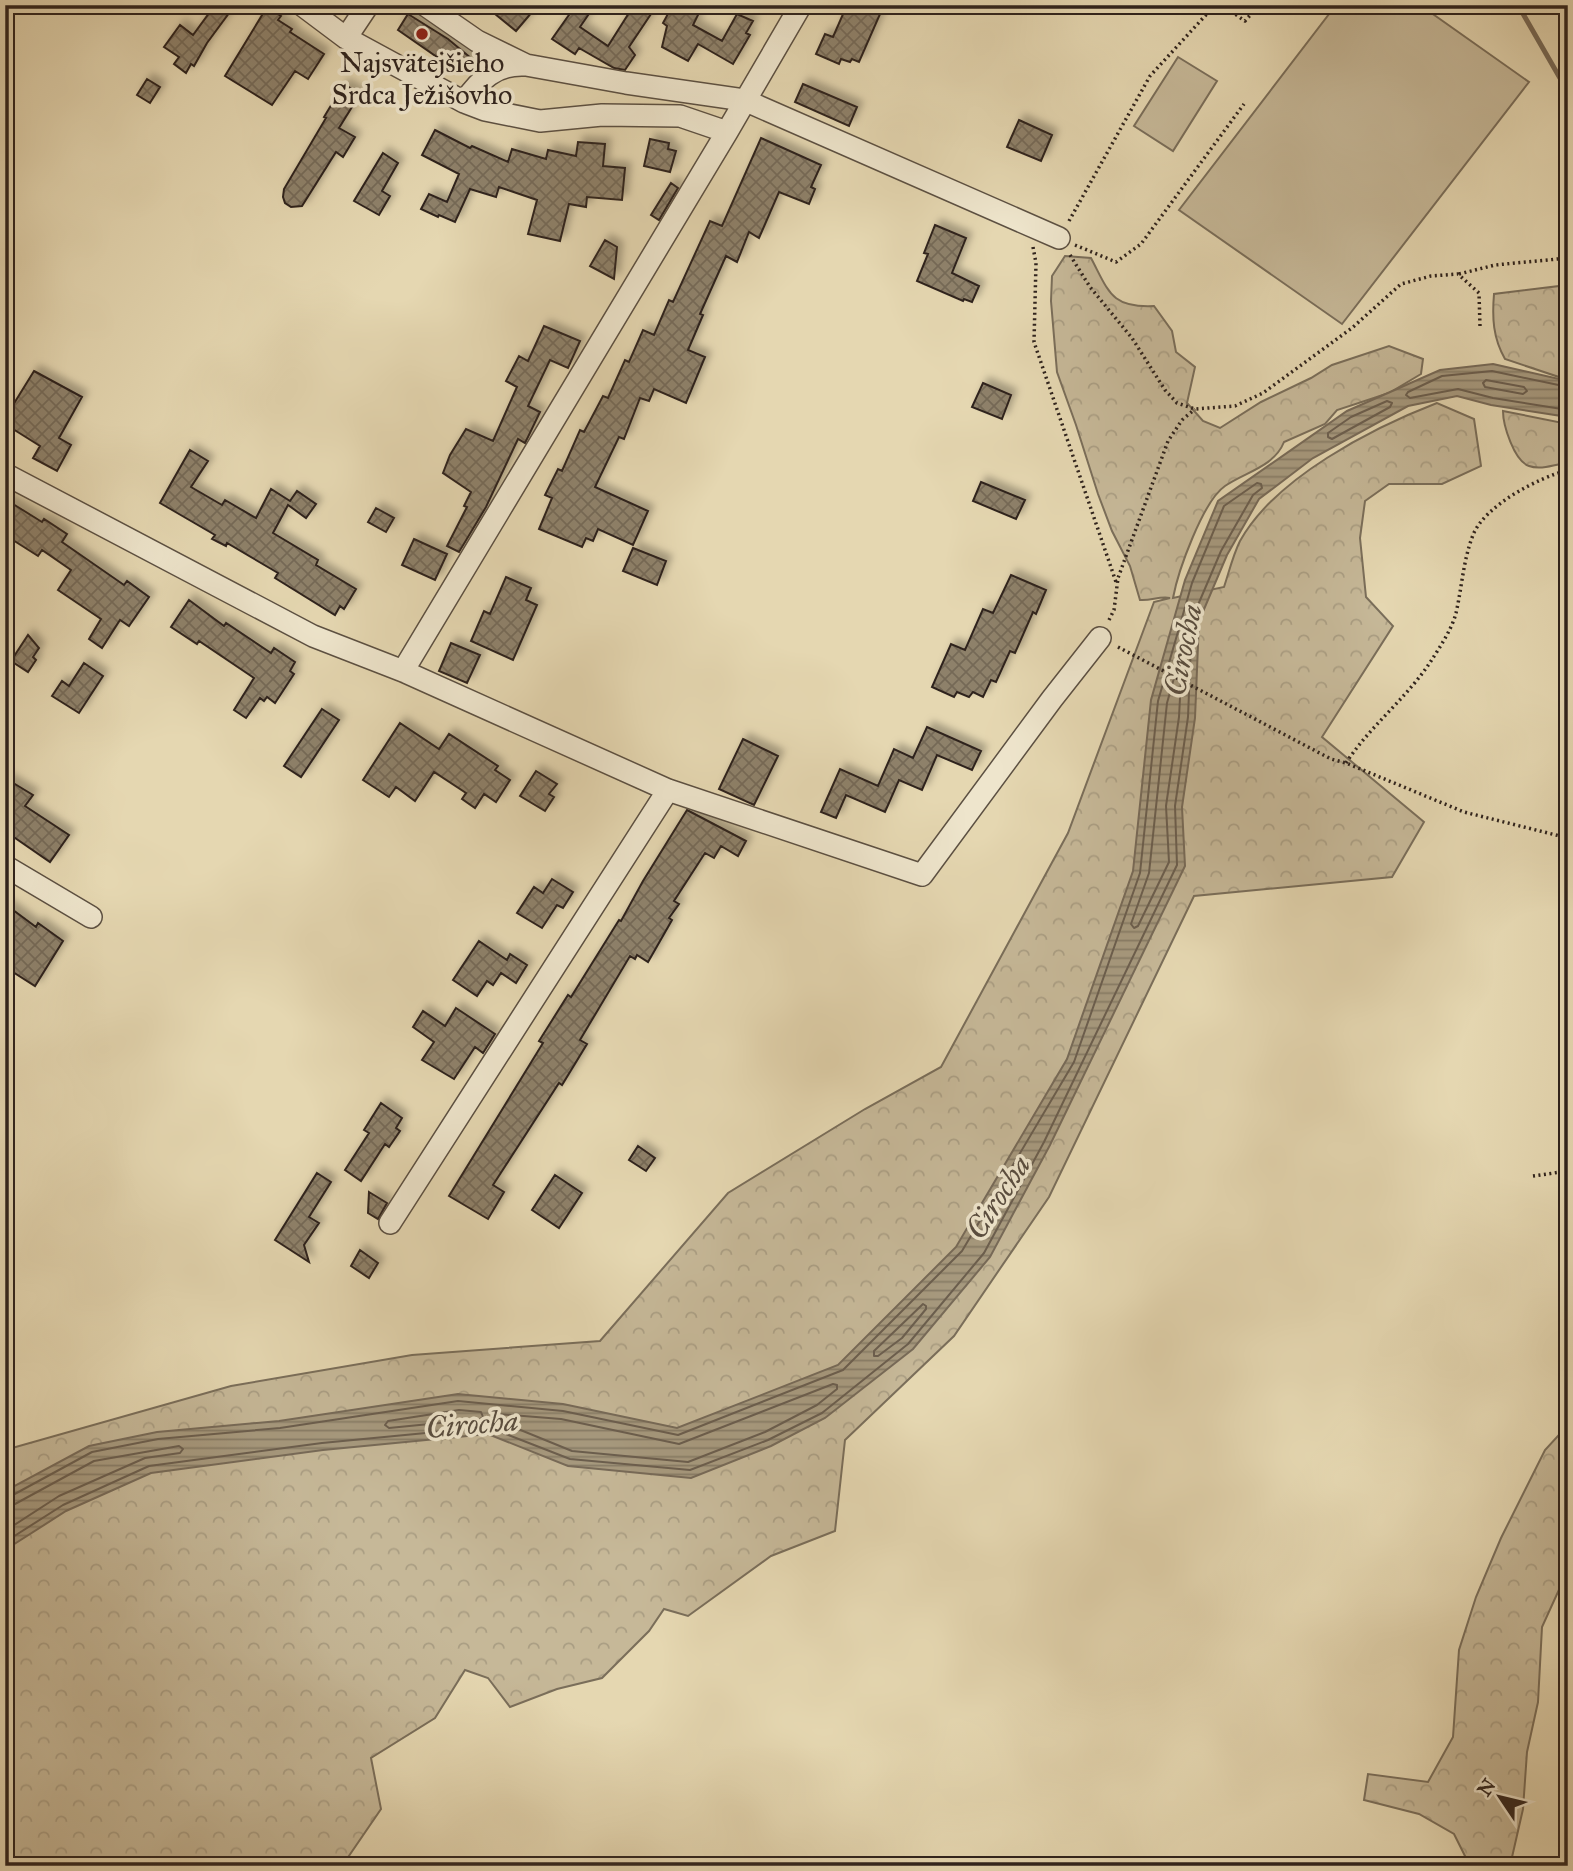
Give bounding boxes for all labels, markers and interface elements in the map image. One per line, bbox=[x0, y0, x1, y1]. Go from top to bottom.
marker: Najsvätejšieho Srdca Ježišovho bbox=[414, 26, 430, 42]
place label: Najsvätejšieho Srdca Ježišovho bbox=[332, 45, 512, 112]
water label: Cirocha bbox=[1157, 601, 1209, 699]
water label: Cirocha bbox=[958, 1148, 1038, 1246]
water label: Cirocha bbox=[424, 1402, 520, 1446]
north arrow bbox=[1464, 1762, 1534, 1832]
text: N bbox=[1472, 1774, 1501, 1801]

